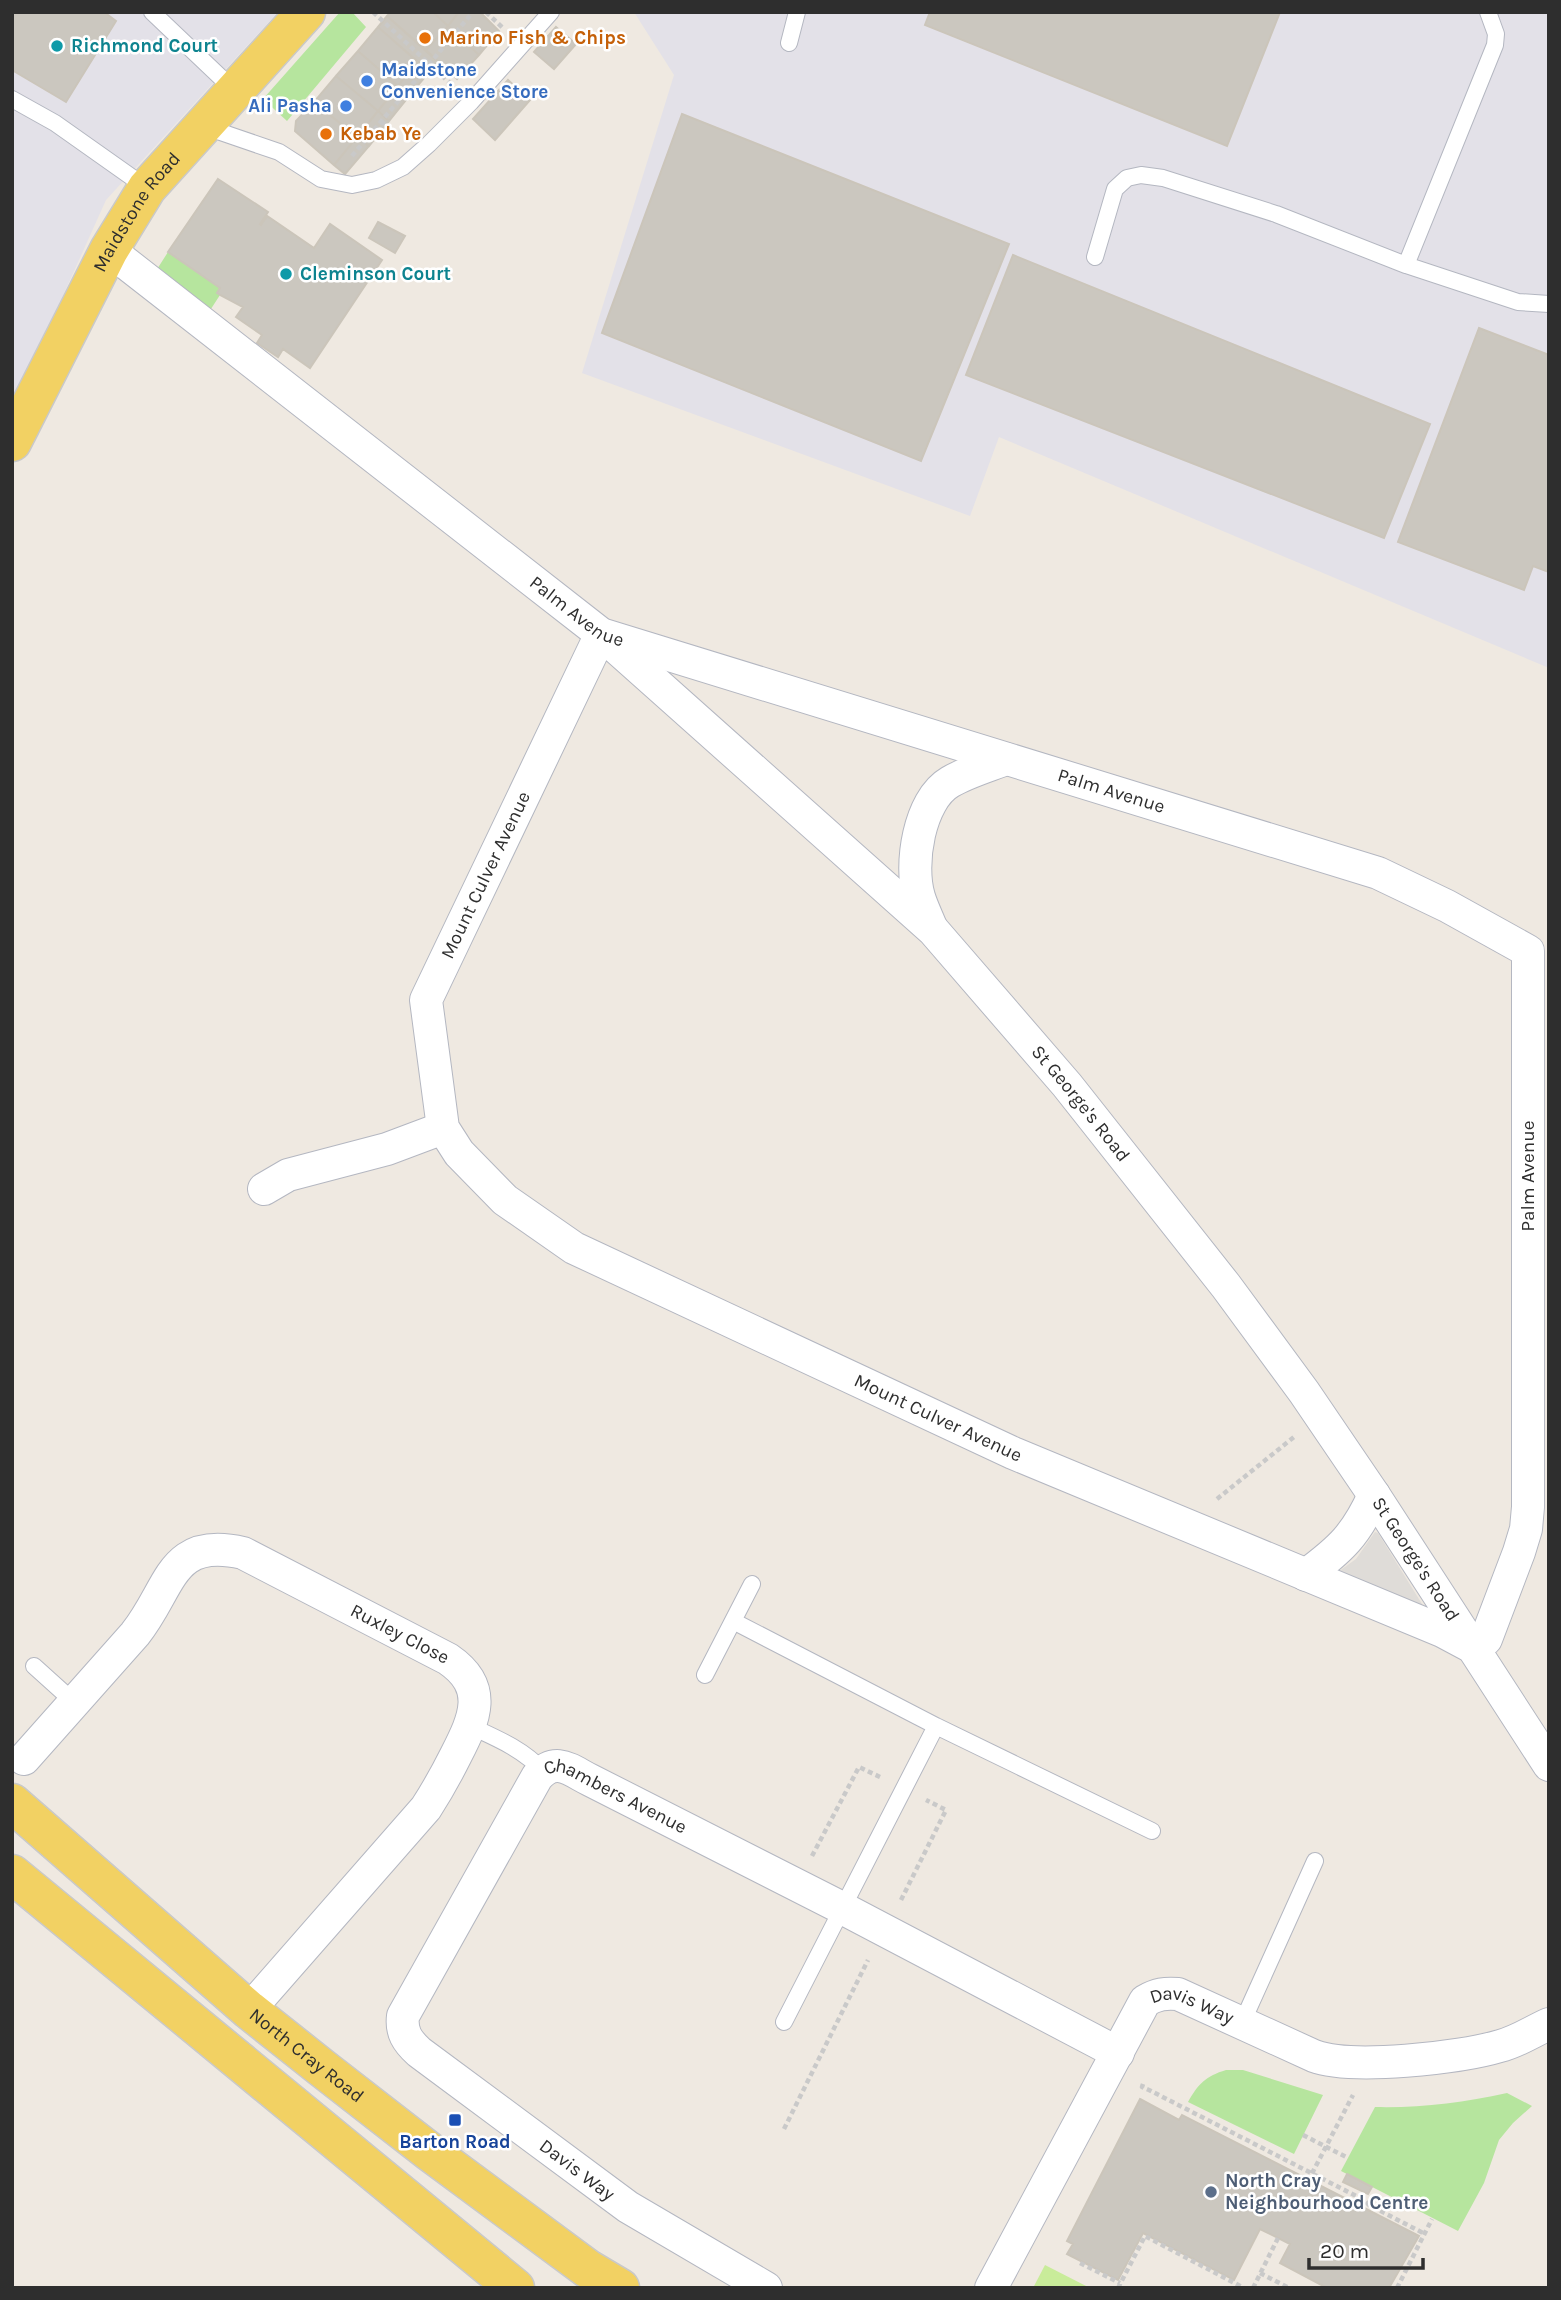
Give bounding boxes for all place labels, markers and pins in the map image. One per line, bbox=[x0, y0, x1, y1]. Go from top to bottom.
place label: Marino Fish & Chips bbox=[439, 27, 626, 49]
marker: Marino Fish & Chips bbox=[417, 30, 433, 46]
place label: Richmond Court bbox=[71, 35, 218, 57]
marker: Richmond Court bbox=[49, 38, 65, 54]
place label: Maidstone Convenience Store bbox=[381, 59, 548, 103]
marker: Maidstone Convenience Store bbox=[359, 73, 375, 89]
place label: Ali Pasha bbox=[248, 95, 332, 117]
marker: Ali Pasha bbox=[338, 98, 354, 114]
place label: Kebab Ye bbox=[340, 123, 421, 145]
marker: Kebab Ye bbox=[318, 126, 334, 142]
place label: Cleminson Court bbox=[300, 263, 451, 285]
marker: Cleminson Court bbox=[278, 266, 294, 282]
marker: Barton Road bbox=[447, 2112, 463, 2128]
place label: Barton Road bbox=[399, 2131, 511, 2153]
place label: North Cray Neighbourhood Centre bbox=[1225, 2170, 1428, 2214]
marker: North Cray Neighbourhood Centre bbox=[1203, 2184, 1219, 2200]

